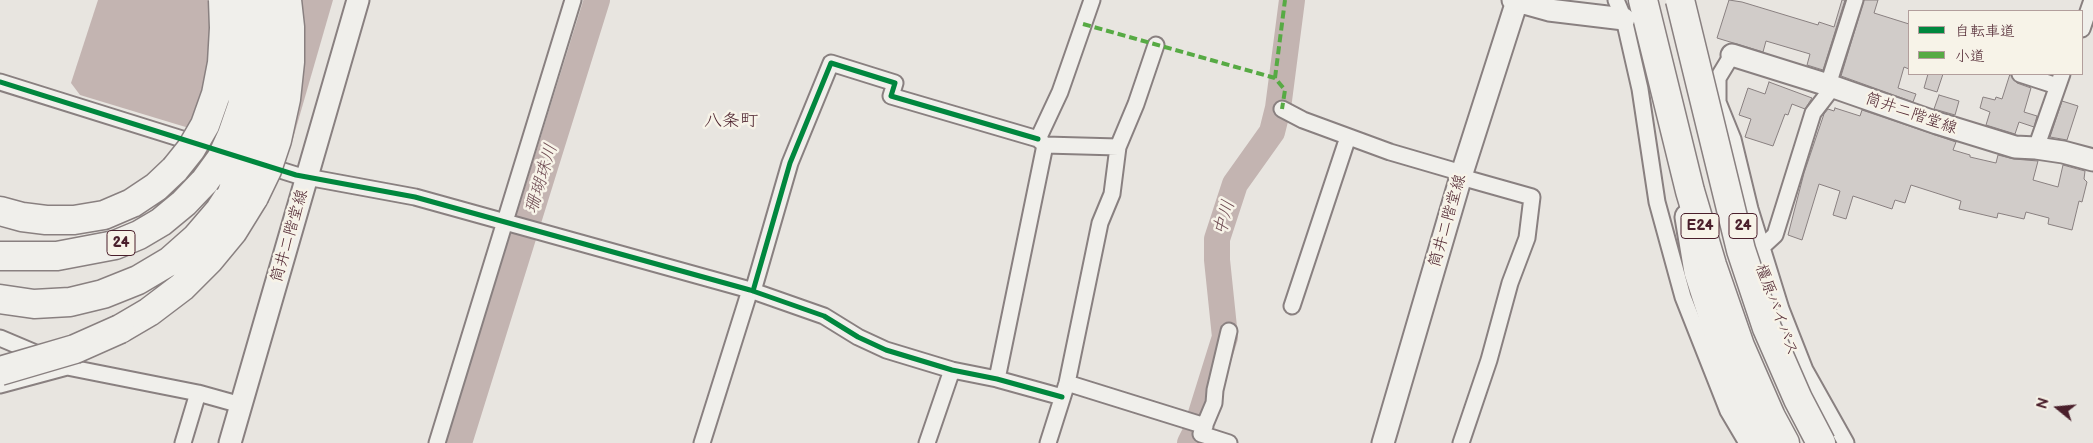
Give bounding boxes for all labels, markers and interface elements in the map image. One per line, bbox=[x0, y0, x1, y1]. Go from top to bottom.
legend bbox=[1908, 10, 2083, 75]
text: 自転車道 bbox=[1955, 22, 2015, 41]
text: 小道 bbox=[1955, 47, 1985, 66]
street label: 筒井二階堂線 bbox=[1862, 89, 1960, 139]
district label: 八条町 bbox=[704, 110, 758, 132]
water label: 珊瑚珠川 bbox=[521, 141, 563, 217]
street label: 筒井二階堂線 bbox=[1426, 172, 1470, 270]
street label: 筒井二階堂線 bbox=[268, 187, 312, 285]
water label: 中川 bbox=[1210, 198, 1240, 238]
road number: E24 bbox=[1681, 214, 1719, 238]
road number: 24 bbox=[1729, 214, 1757, 238]
road number: 24 bbox=[107, 230, 135, 256]
street label: 橿原バイパス bbox=[1751, 262, 1801, 358]
north arrow bbox=[2033, 383, 2083, 433]
text: N bbox=[2034, 396, 2053, 411]

